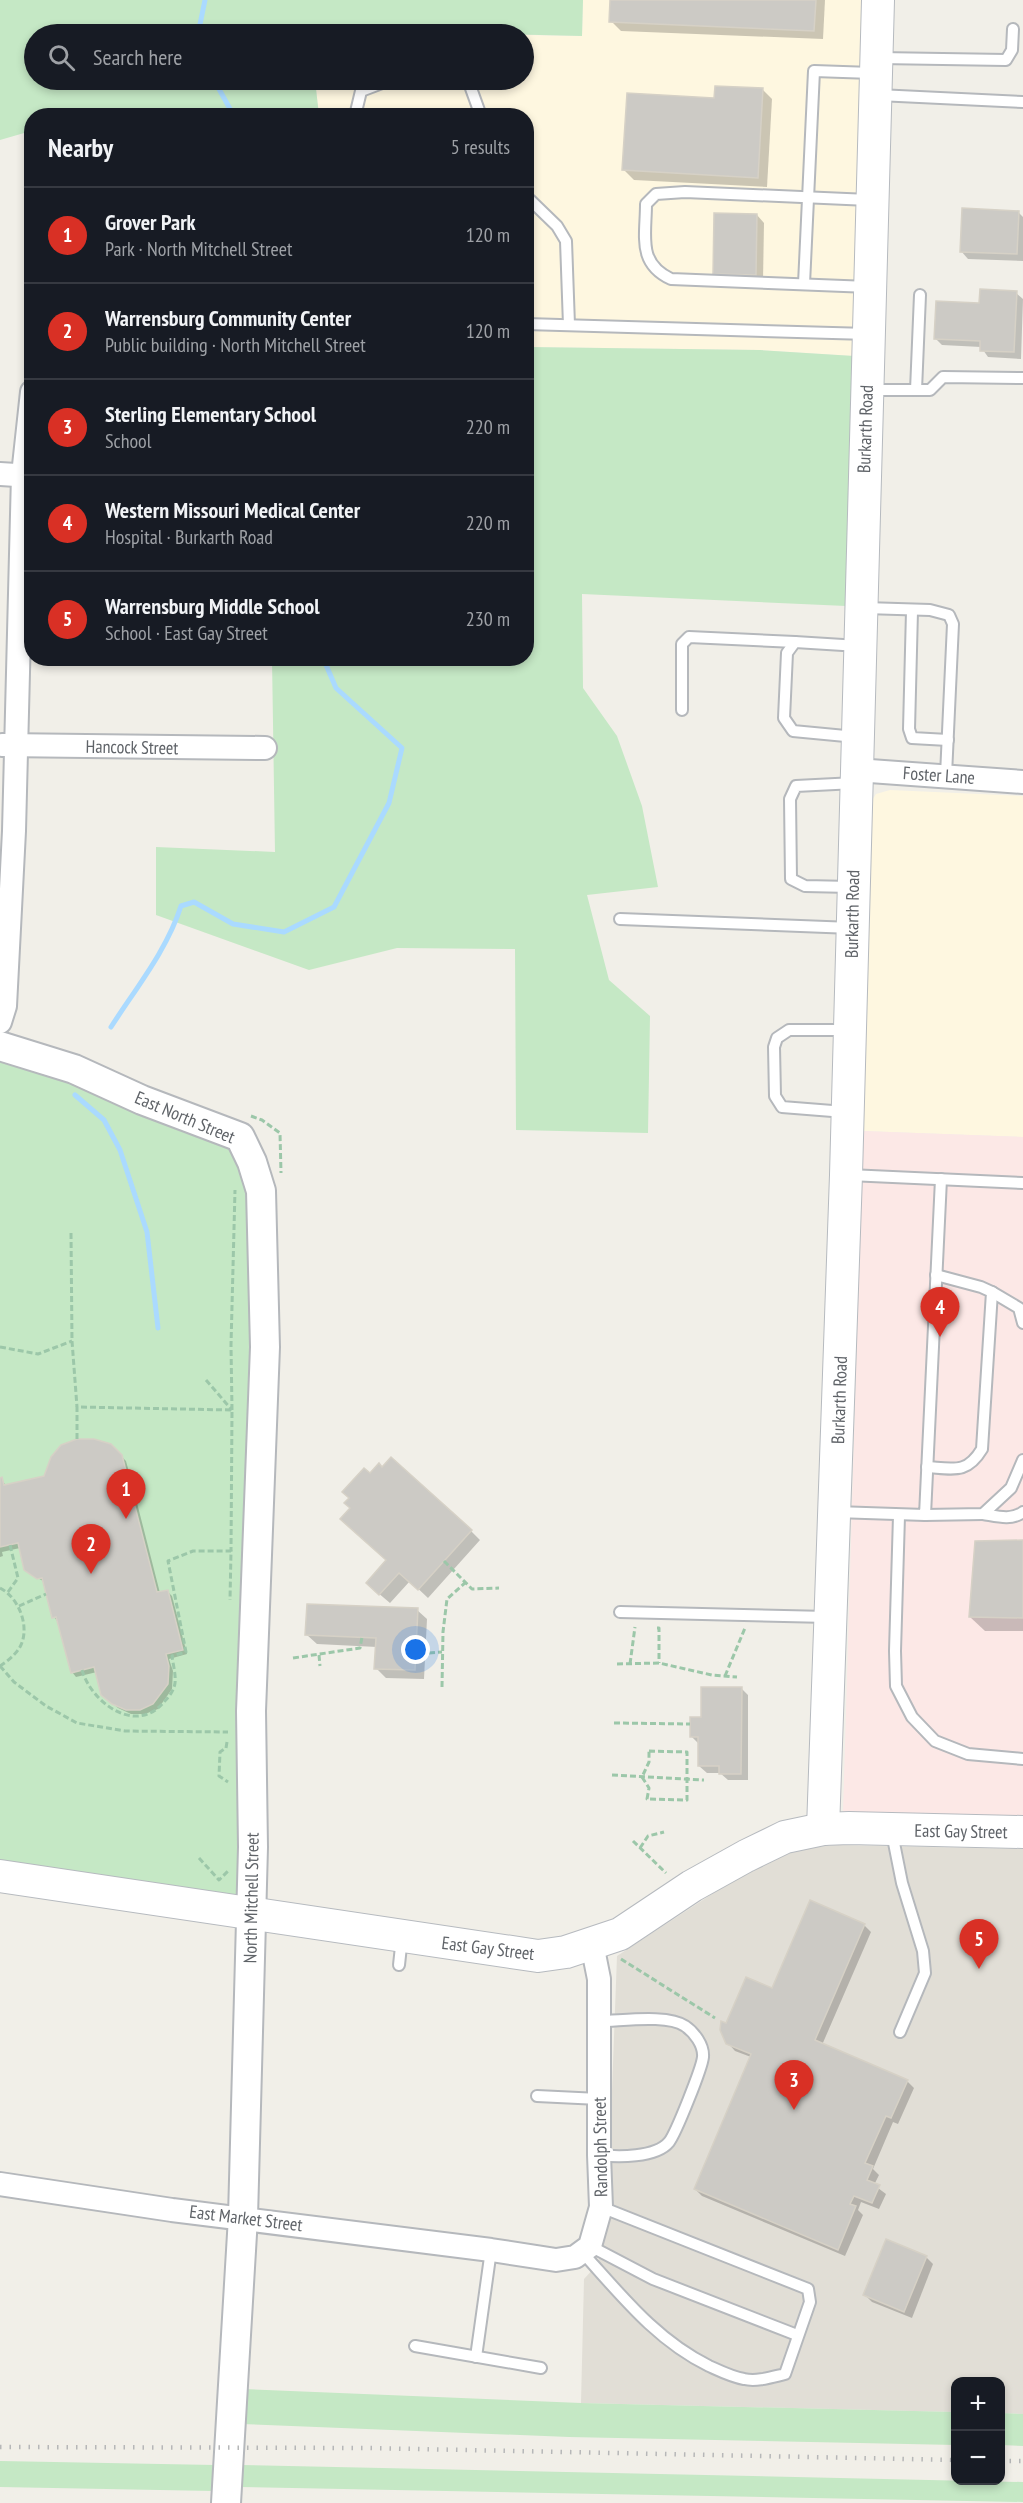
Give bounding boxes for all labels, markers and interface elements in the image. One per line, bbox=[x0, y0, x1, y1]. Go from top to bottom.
search box bbox=[24, 24, 534, 90]
icon: search bbox=[45, 41, 78, 74]
text: Search here bbox=[93, 43, 182, 71]
text: Nearby bbox=[48, 131, 113, 164]
text: 5 results bbox=[451, 134, 510, 160]
text: Grover Park bbox=[105, 208, 196, 236]
text: 1 bbox=[63, 222, 72, 248]
text: 120 m bbox=[466, 222, 510, 248]
text: Park · North Mitchell Street bbox=[105, 236, 292, 262]
text: Warrensburg Community Center bbox=[105, 304, 351, 332]
text: 2 bbox=[63, 318, 72, 344]
text: 120 m bbox=[466, 318, 510, 344]
text: Public building · North Mitchell Street bbox=[105, 332, 366, 358]
street label: Burkarth Road bbox=[852, 385, 878, 473]
text: Sterling Elementary School bbox=[105, 400, 316, 428]
text: 3 bbox=[63, 414, 72, 440]
text: 220 m bbox=[466, 414, 510, 440]
text: School bbox=[105, 428, 151, 454]
text: Western Missouri Medical Center bbox=[105, 496, 360, 524]
text: 4 bbox=[63, 510, 72, 536]
text: 220 m bbox=[466, 510, 510, 536]
text: Hospital · Burkarth Road bbox=[105, 524, 273, 550]
text: Warrensburg Middle School bbox=[105, 592, 320, 620]
text: 5 bbox=[63, 606, 72, 632]
text: 230 m bbox=[466, 606, 510, 632]
text: School · East Gay Street bbox=[105, 620, 268, 646]
street label: Hancock Street bbox=[85, 735, 179, 759]
street label: Foster Lane bbox=[902, 761, 976, 789]
street label: Burkarth Road bbox=[840, 870, 864, 958]
street label: East North Street bbox=[131, 1086, 239, 1148]
pin: 4 bbox=[920, 1288, 960, 1337]
street label: Burkarth Road bbox=[826, 1356, 852, 1444]
pin: 1 bbox=[106, 1470, 146, 1519]
pin: 2 bbox=[72, 1524, 110, 1574]
your location bbox=[401, 1635, 430, 1664]
street label: East Gay Street bbox=[914, 1819, 1008, 1843]
street label: North Mitchell Street bbox=[238, 1832, 264, 1964]
pin: 5 bbox=[960, 1920, 998, 1969]
street label: East Gay Street bbox=[440, 1931, 536, 1965]
pin: 3 bbox=[774, 2060, 814, 2110]
street label: Randolph Street bbox=[588, 2097, 612, 2197]
street label: East Market Street bbox=[188, 2200, 304, 2236]
map controls bbox=[951, 2377, 1005, 2485]
button: + bbox=[951, 2377, 1005, 2431]
button: − bbox=[951, 2431, 1005, 2485]

